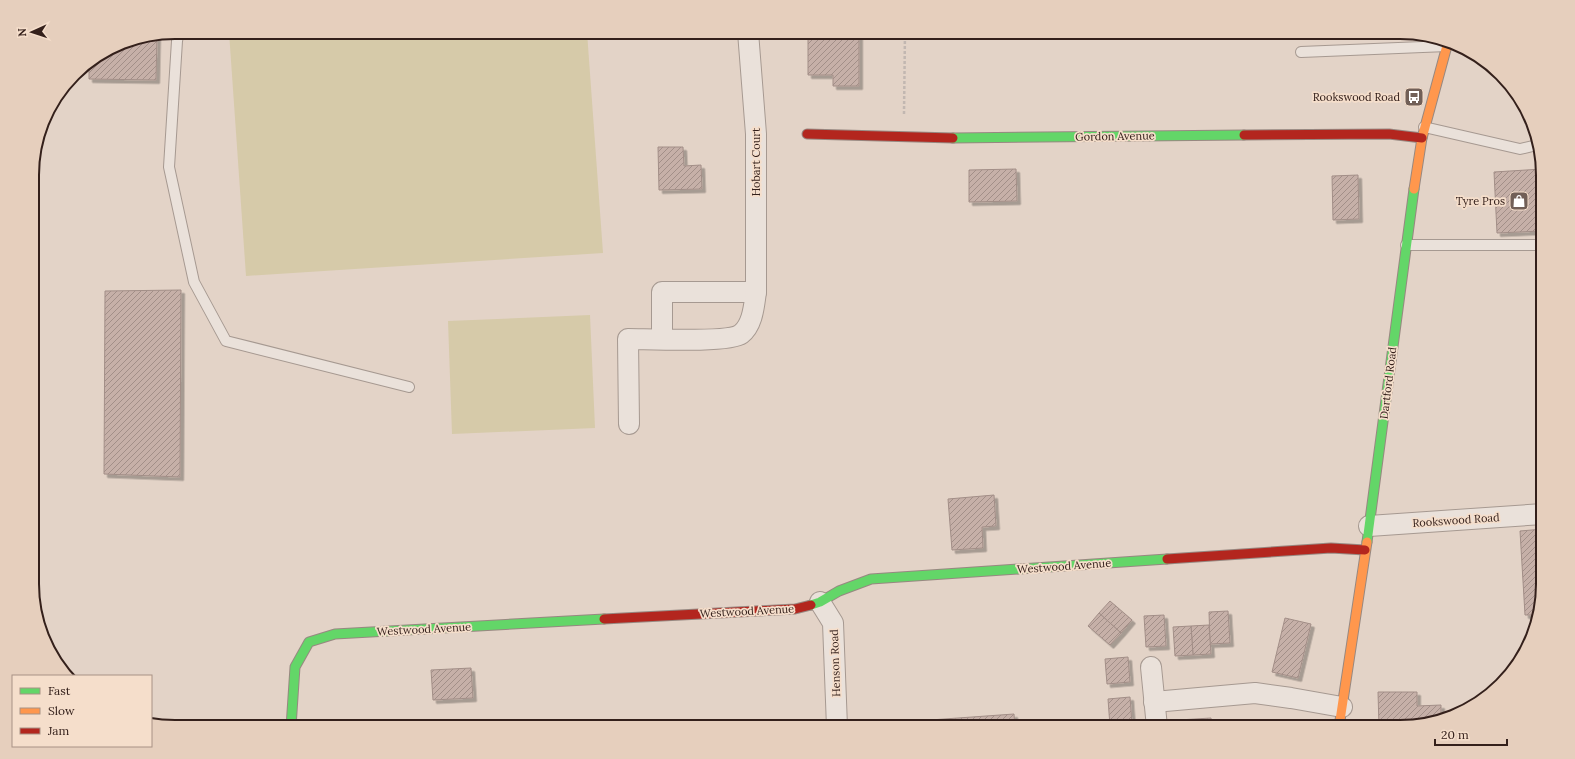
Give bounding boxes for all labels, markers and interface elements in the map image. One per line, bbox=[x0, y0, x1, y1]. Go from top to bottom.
north arrow bbox=[12, 12, 52, 52]
text: N bbox=[15, 27, 29, 37]
bus stop icon: Rookswood Road bbox=[1403, 86, 1425, 108]
place label: Rookswood Road bbox=[1313, 90, 1400, 104]
street label: Hobart Court bbox=[749, 127, 763, 196]
street label: Gordon Avenue bbox=[1075, 128, 1155, 144]
shop icon: Tyre Pros bbox=[1508, 190, 1530, 212]
place label: Tyre Pros bbox=[1456, 194, 1505, 208]
street label: Dartford Road bbox=[1377, 346, 1399, 420]
street label: Rookswood Road bbox=[1412, 510, 1500, 530]
street label: Westwood Avenue bbox=[1016, 556, 1112, 576]
street label: Westwood Avenue bbox=[700, 602, 795, 620]
street label: Westwood Avenue bbox=[377, 620, 472, 638]
street label: Henson Road bbox=[827, 629, 843, 697]
legend bbox=[12, 675, 152, 747]
text: Fast bbox=[48, 683, 71, 698]
text: Slow bbox=[48, 703, 75, 718]
scale bar bbox=[1435, 721, 1507, 747]
text: Jam bbox=[47, 723, 69, 738]
text: 20 m bbox=[1441, 727, 1469, 742]

